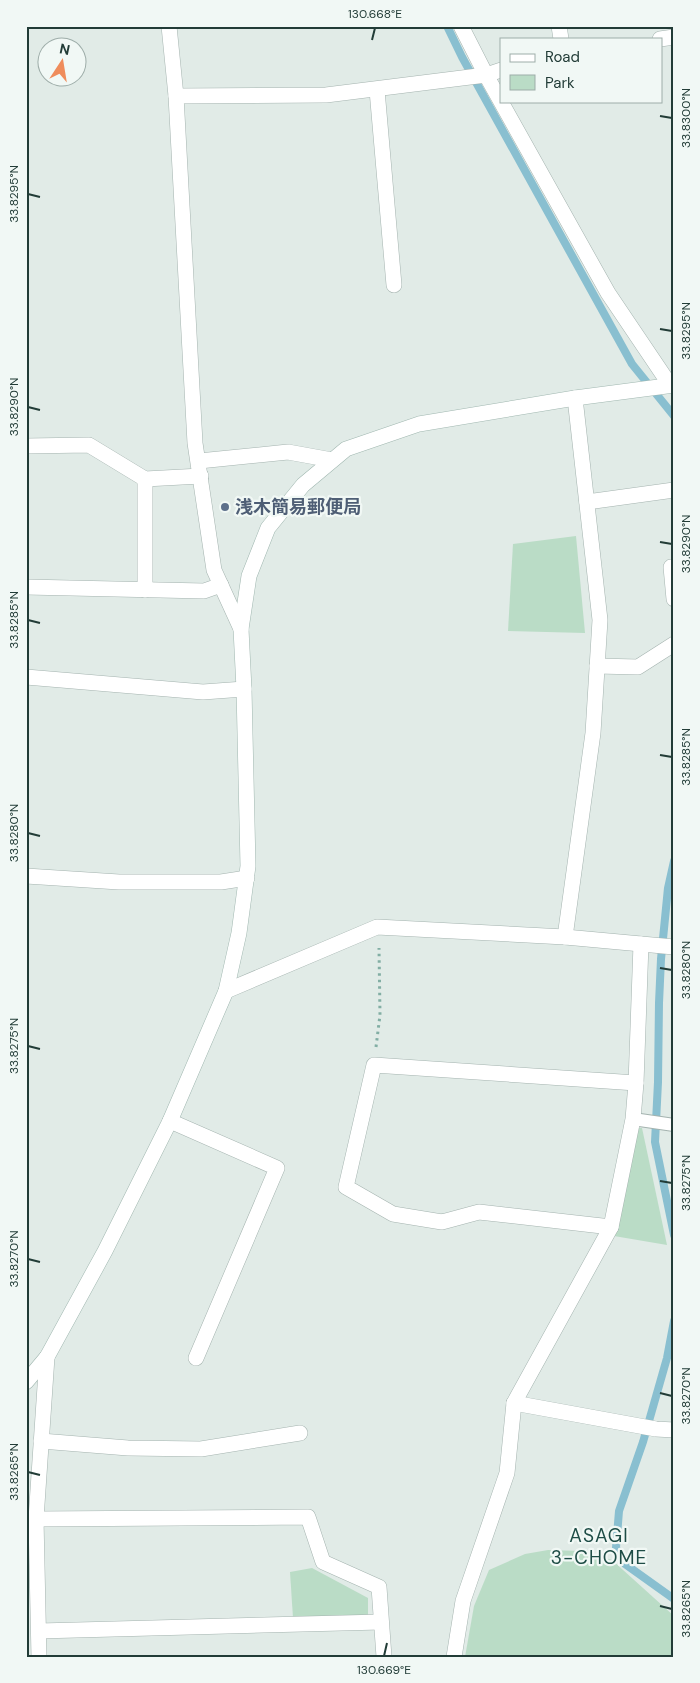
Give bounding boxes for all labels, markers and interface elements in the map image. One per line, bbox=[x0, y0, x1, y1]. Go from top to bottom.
text: 130.668°E bbox=[348, 6, 402, 22]
north arrow bbox=[38, 38, 88, 88]
legend bbox=[500, 38, 662, 102]
text: N bbox=[58, 39, 72, 59]
text: Road bbox=[545, 47, 580, 67]
text: Park bbox=[545, 73, 575, 93]
text: 33.8300°N bbox=[678, 88, 694, 148]
text: 33.8295°N bbox=[6, 165, 22, 223]
text: 33.8295°N bbox=[678, 302, 694, 360]
text: 33.8290°N bbox=[6, 378, 22, 436]
place label: 浅木簡易郵便局 bbox=[235, 495, 361, 519]
marker: 浅木簡易郵便局 bbox=[219, 501, 231, 513]
text: 33.8290°N bbox=[678, 515, 694, 573]
text: 33.8285°N bbox=[6, 591, 22, 649]
text: 33.8285°N bbox=[678, 728, 694, 786]
text: 33.8280°N bbox=[6, 804, 22, 862]
text: 33.8280°N bbox=[678, 941, 694, 999]
text: 33.8275°N bbox=[6, 1018, 22, 1074]
text: 33.8275°N bbox=[678, 1155, 694, 1211]
text: 33.8270°N bbox=[6, 1230, 22, 1288]
text: 33.8270°N bbox=[678, 1367, 694, 1425]
text: 33.8265°N bbox=[6, 1443, 22, 1501]
district label: ASAGI 3-CHOME bbox=[551, 1523, 647, 1570]
text: 33.8265°N bbox=[678, 1580, 694, 1638]
text: 130.669°E bbox=[357, 1662, 411, 1678]

